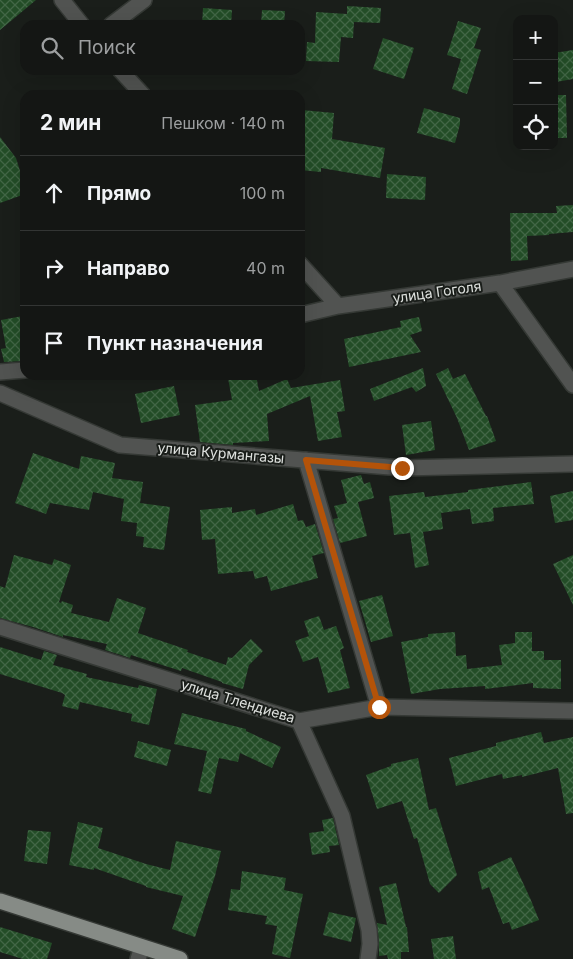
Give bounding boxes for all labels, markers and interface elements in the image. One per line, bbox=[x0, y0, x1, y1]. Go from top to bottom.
map controls bbox=[513, 15, 558, 150]
button: + bbox=[513, 15, 558, 60]
search box bbox=[20, 20, 305, 75]
icon: search bbox=[38, 34, 66, 62]
text: Поиск bbox=[78, 36, 136, 59]
button: − bbox=[513, 60, 558, 105]
button: locate bbox=[513, 105, 558, 150]
text: 2 мин bbox=[40, 110, 101, 135]
text: Пешком · 140 m bbox=[161, 113, 285, 133]
icon: ahead bbox=[40, 179, 68, 207]
text: Прямо bbox=[87, 182, 151, 205]
text: 100 m bbox=[240, 183, 285, 203]
icon: right bbox=[40, 254, 68, 282]
text: Направо bbox=[87, 257, 170, 280]
text: 40 m bbox=[246, 258, 285, 278]
street label: улица Гоголя bbox=[392, 277, 482, 306]
icon: arrive bbox=[40, 329, 68, 357]
text: Пункт назначения bbox=[87, 332, 263, 355]
street label: улица Курмангазы bbox=[157, 438, 285, 467]
route end bbox=[391, 457, 414, 480]
street label: улица Тлендиева bbox=[179, 675, 297, 726]
route start bbox=[368, 696, 391, 719]

